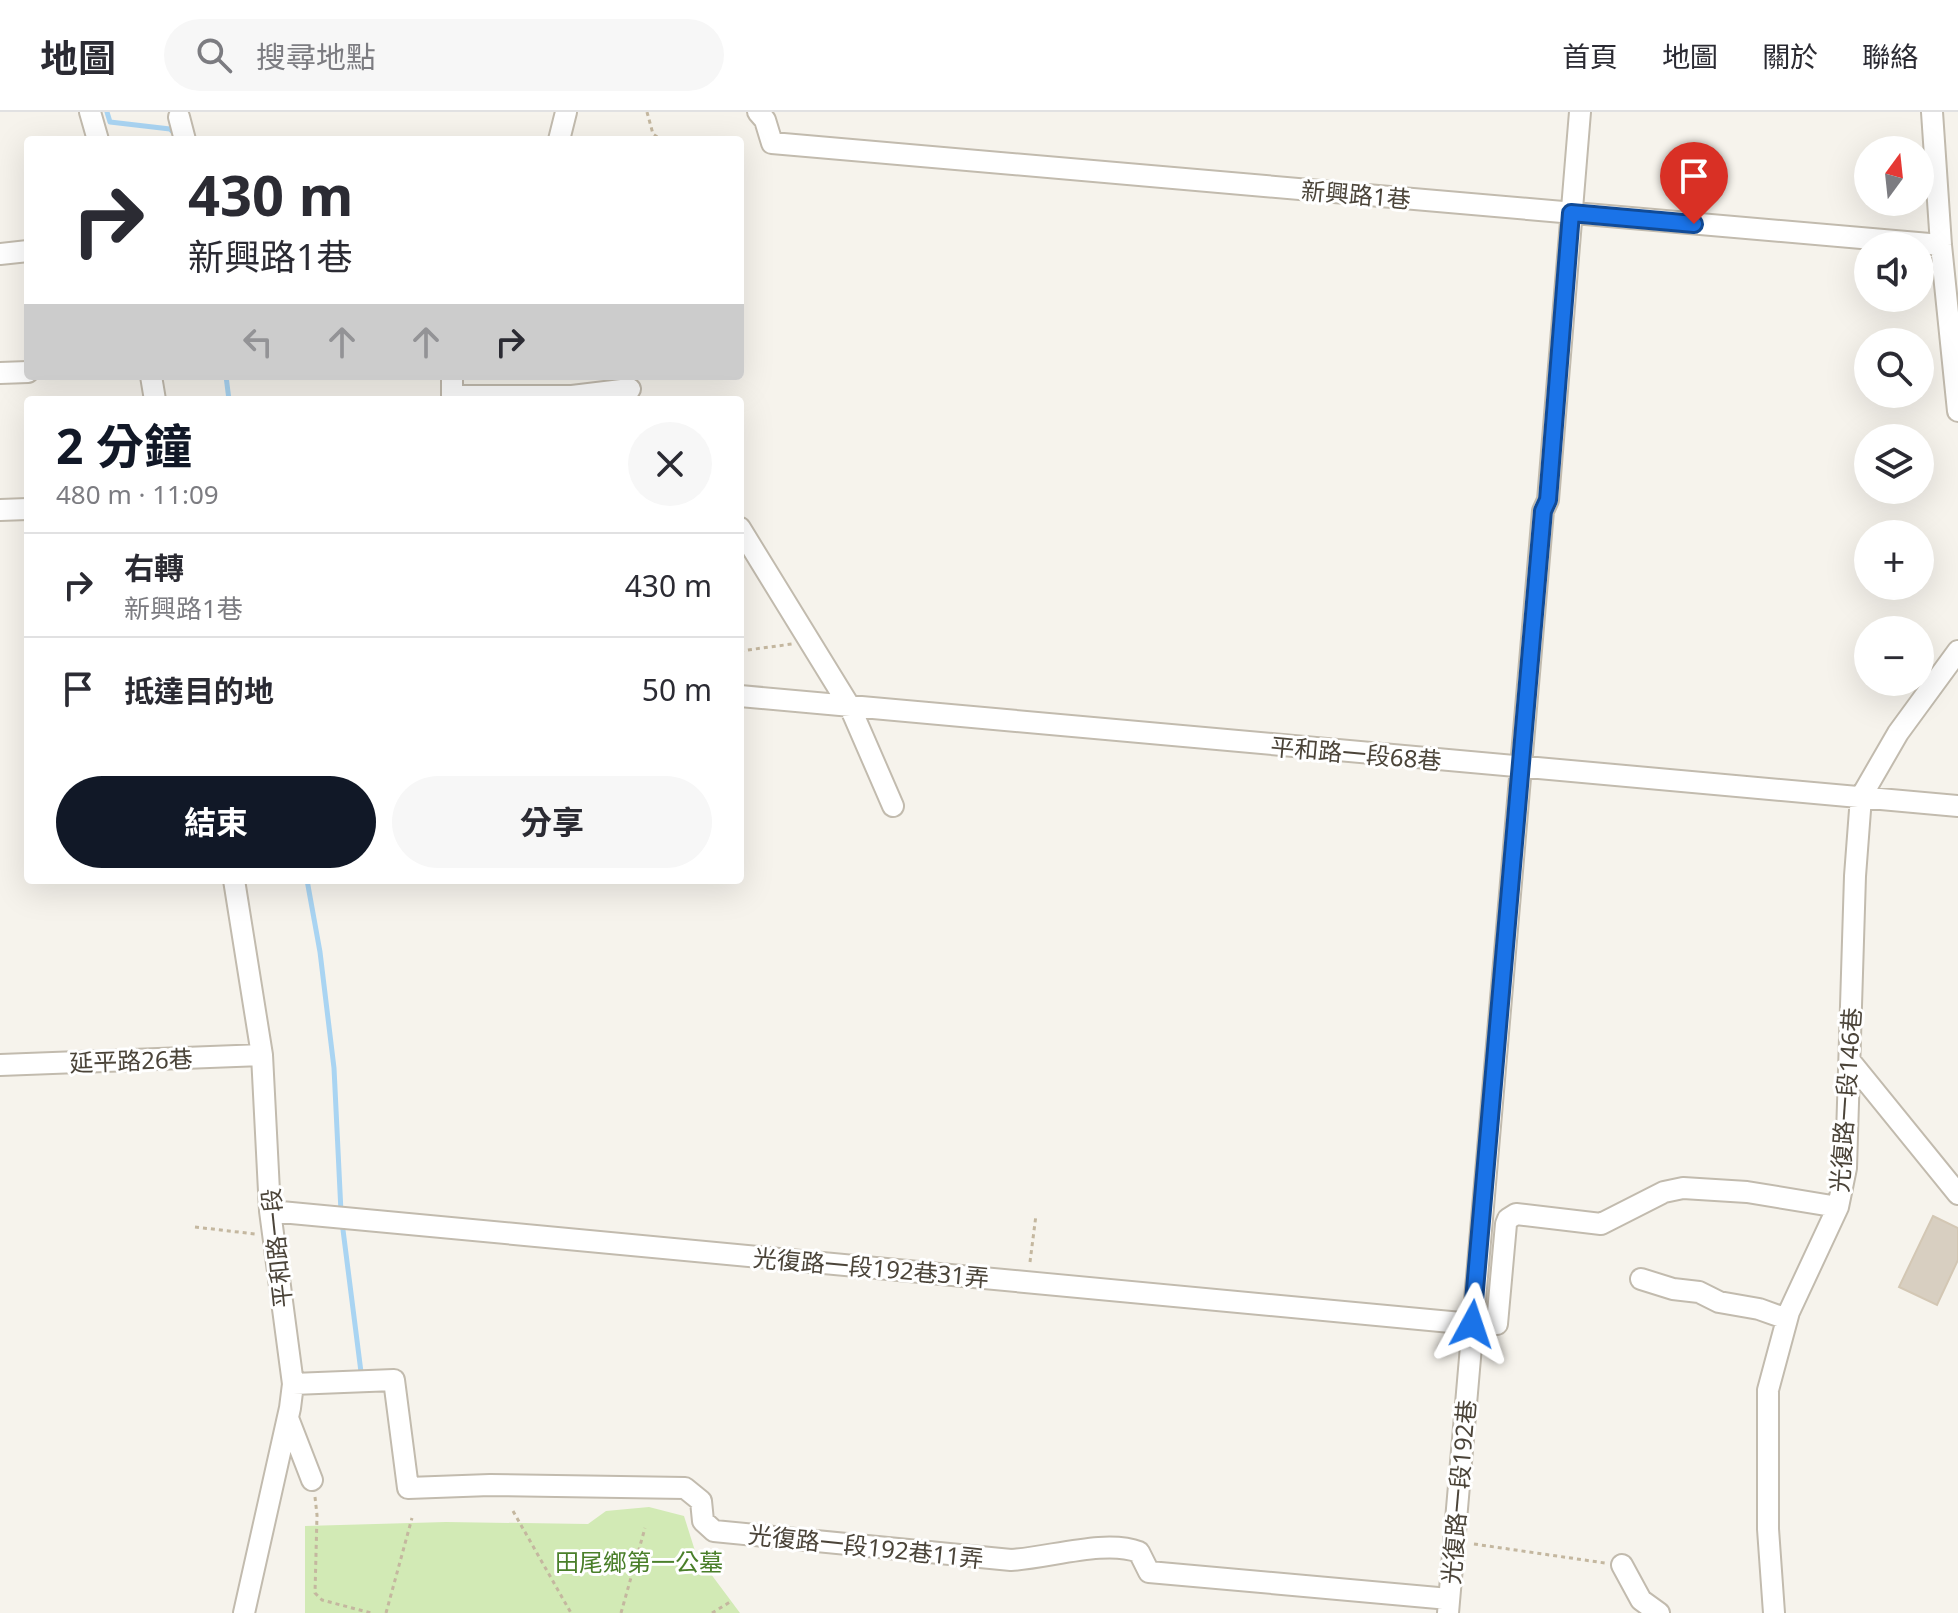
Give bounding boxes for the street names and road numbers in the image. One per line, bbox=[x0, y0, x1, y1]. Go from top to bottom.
street label: 新興路1巷 bbox=[1300, 173, 1412, 215]
street label: 平和路一段68巷 bbox=[1269, 729, 1443, 777]
street label: 光復路一段146巷 bbox=[1822, 1006, 1868, 1194]
street label: 延平路26巷 bbox=[69, 1041, 193, 1079]
street label: 平和路一段 bbox=[253, 1187, 299, 1309]
street label: 光復路一段192巷31弄 bbox=[752, 1240, 990, 1294]
street label: 光復路一段192巷 bbox=[1433, 1398, 1483, 1586]
street label: 光復路一段192巷11弄 bbox=[747, 1517, 985, 1575]

